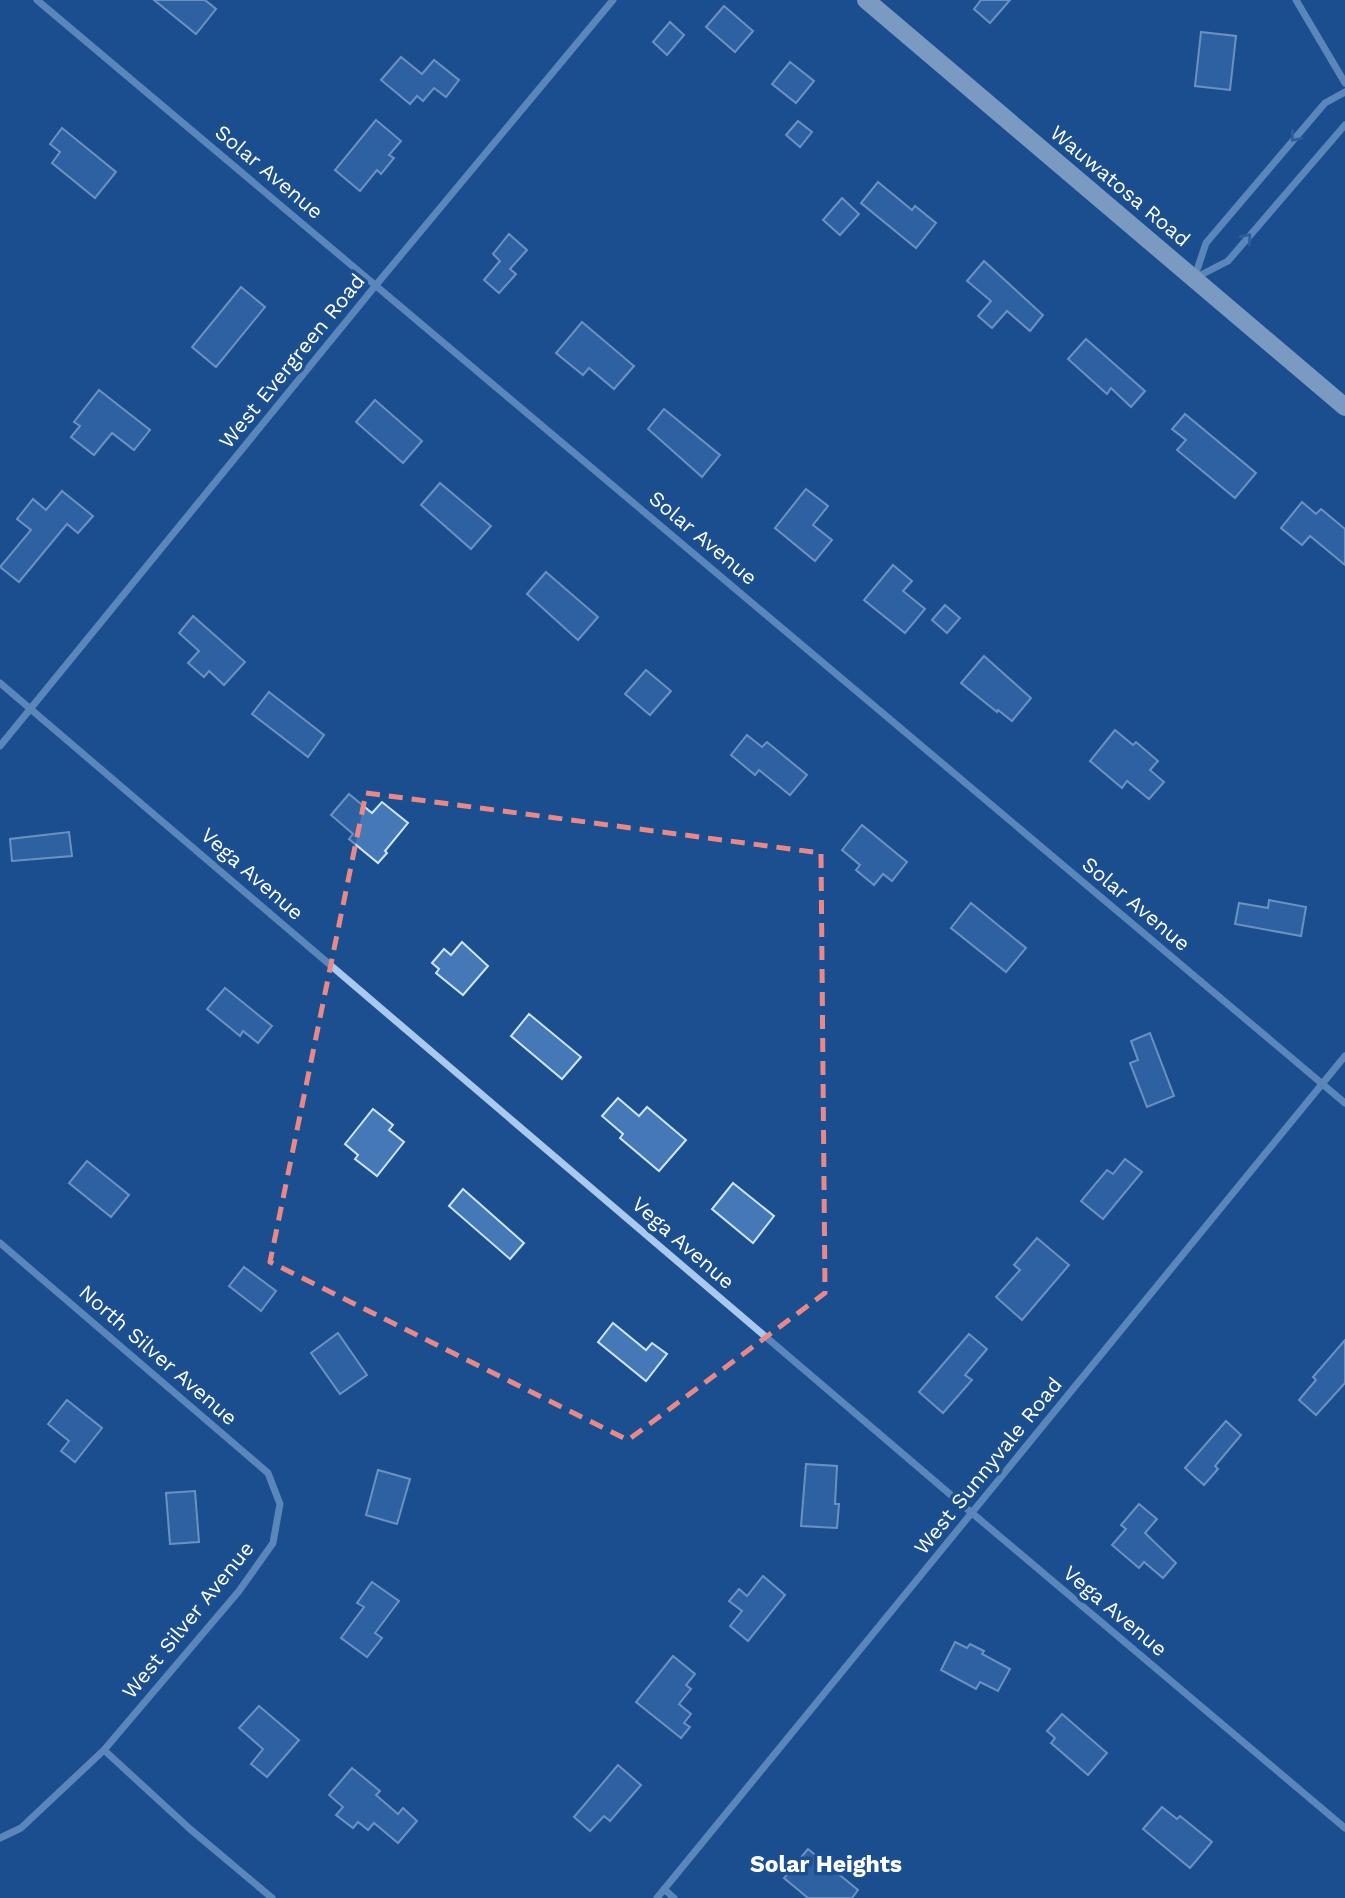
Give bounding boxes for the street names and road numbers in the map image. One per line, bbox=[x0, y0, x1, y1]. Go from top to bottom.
street label: Solar Avenue bbox=[210, 119, 328, 224]
street label: Wauwatosa Road bbox=[1045, 120, 1195, 252]
street label: West Evergreen Road bbox=[213, 268, 370, 453]
street label: Solar Avenue bbox=[644, 485, 762, 590]
street label: Vega Avenue bbox=[196, 822, 309, 925]
street label: Solar Avenue bbox=[1077, 851, 1195, 956]
street label: Vega Avenue bbox=[627, 1191, 740, 1294]
street label: North Silver Avenue bbox=[74, 1279, 243, 1430]
street label: West Sunnyvale Road bbox=[908, 1372, 1067, 1559]
street label: West Silver Avenue bbox=[116, 1536, 259, 1703]
street label: Vega Avenue bbox=[1058, 1560, 1172, 1661]

